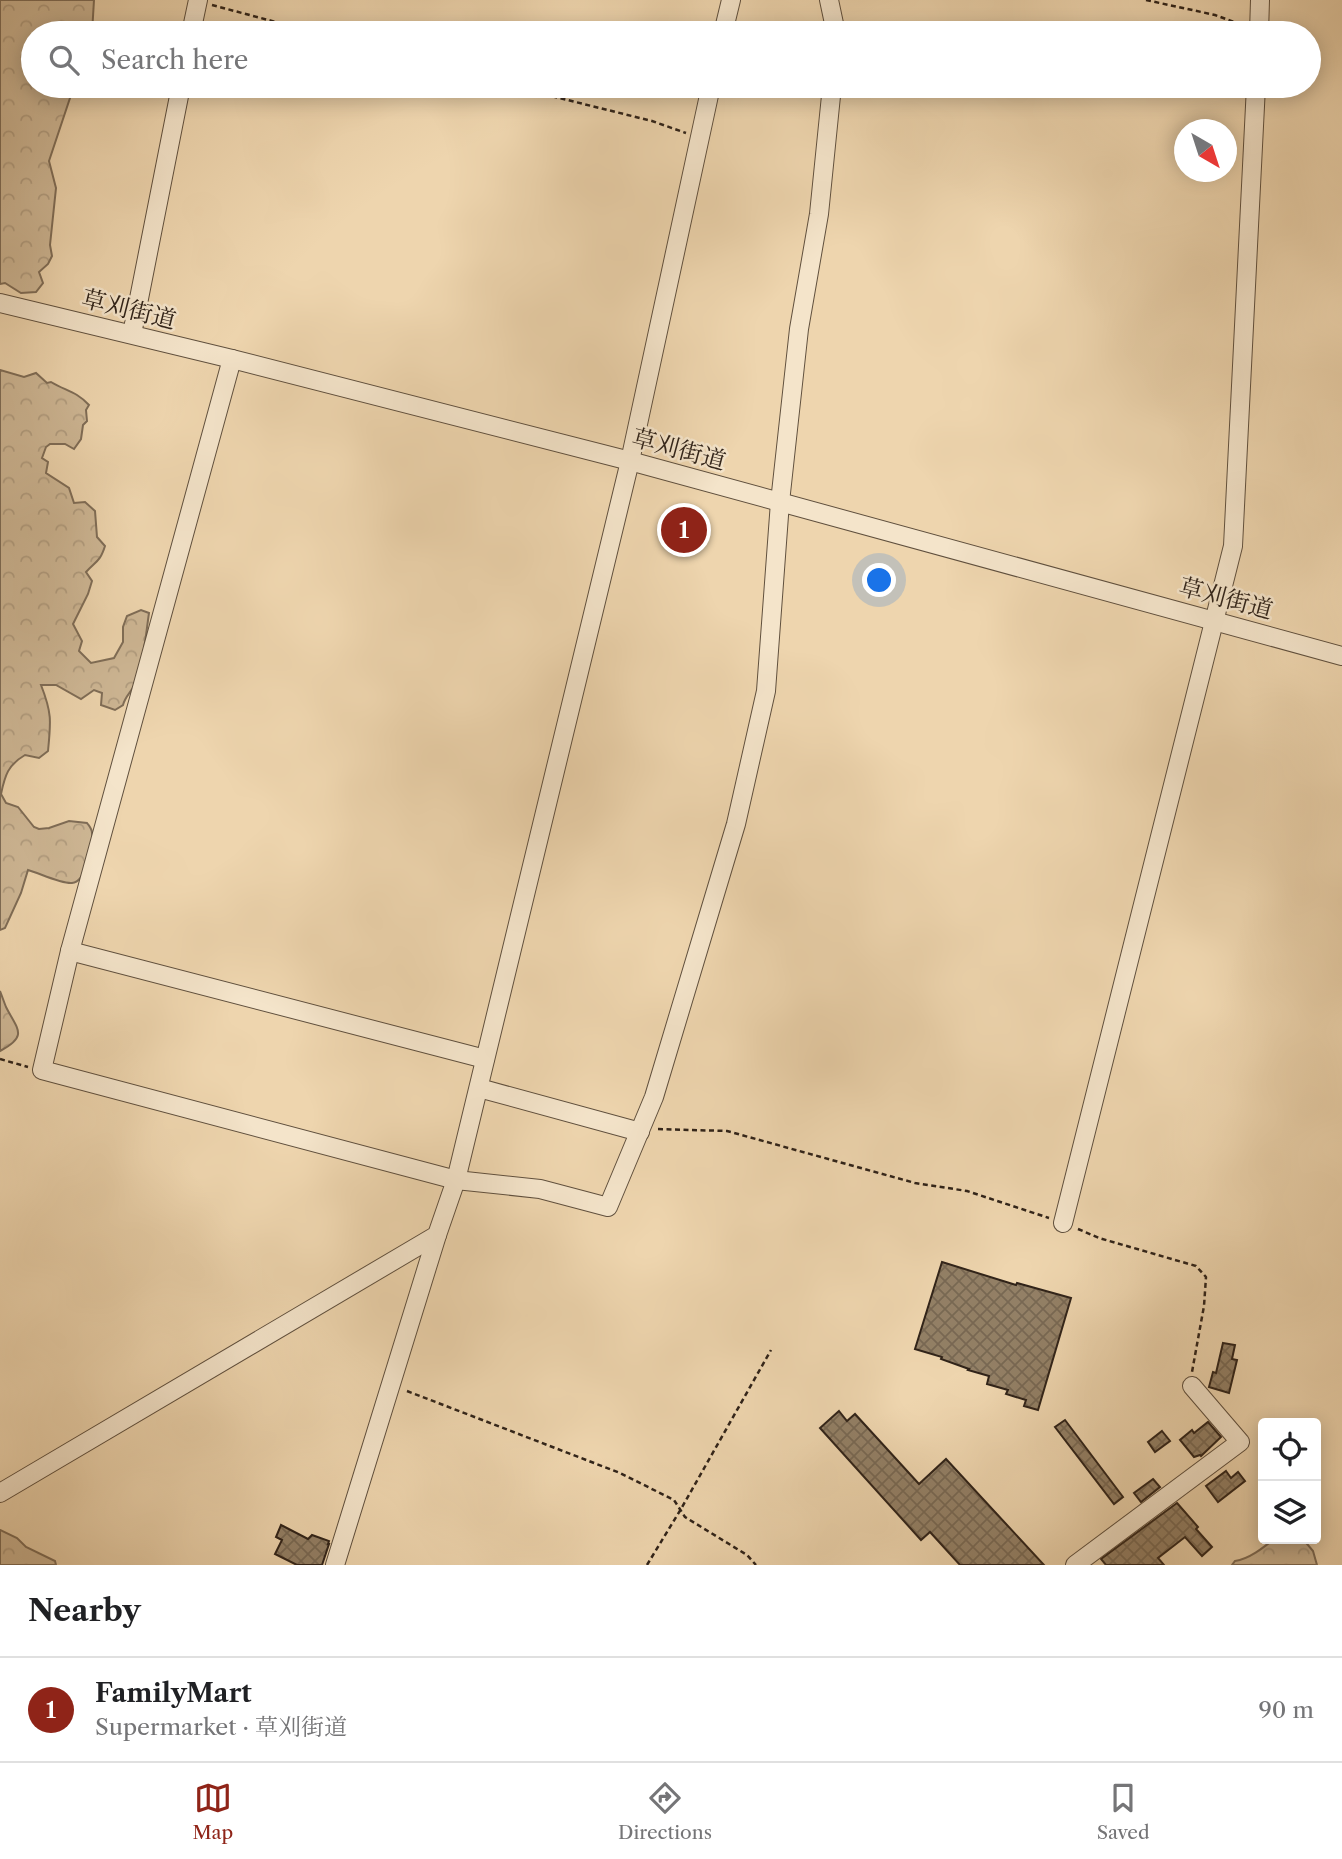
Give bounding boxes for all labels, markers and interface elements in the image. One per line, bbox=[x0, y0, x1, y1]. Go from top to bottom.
search box bbox=[21, 21, 1321, 98]
icon: search bbox=[45, 41, 83, 79]
text: Search here bbox=[101, 44, 248, 76]
north arrow bbox=[1174, 119, 1237, 182]
street label: 草刈街道 bbox=[79, 283, 179, 335]
street label: 草刈街道 bbox=[629, 423, 729, 475]
pin: 1 bbox=[661, 504, 707, 556]
your location bbox=[862, 563, 896, 597]
street label: 草刈街道 bbox=[1176, 572, 1276, 624]
map controls bbox=[1258, 1418, 1321, 1544]
button: locate bbox=[1258, 1418, 1321, 1481]
button: layers bbox=[1258, 1481, 1321, 1544]
text: Nearby bbox=[28, 1592, 141, 1629]
text: FamilyMart bbox=[95, 1677, 252, 1709]
text: 1 bbox=[46, 1696, 56, 1724]
text: 90 m bbox=[1258, 1696, 1314, 1724]
text: Supermarket · 草刈街道 bbox=[95, 1713, 347, 1741]
tab: Map bbox=[192, 1779, 233, 1844]
tab: Directions bbox=[618, 1779, 712, 1844]
tab: Saved bbox=[1097, 1779, 1150, 1844]

